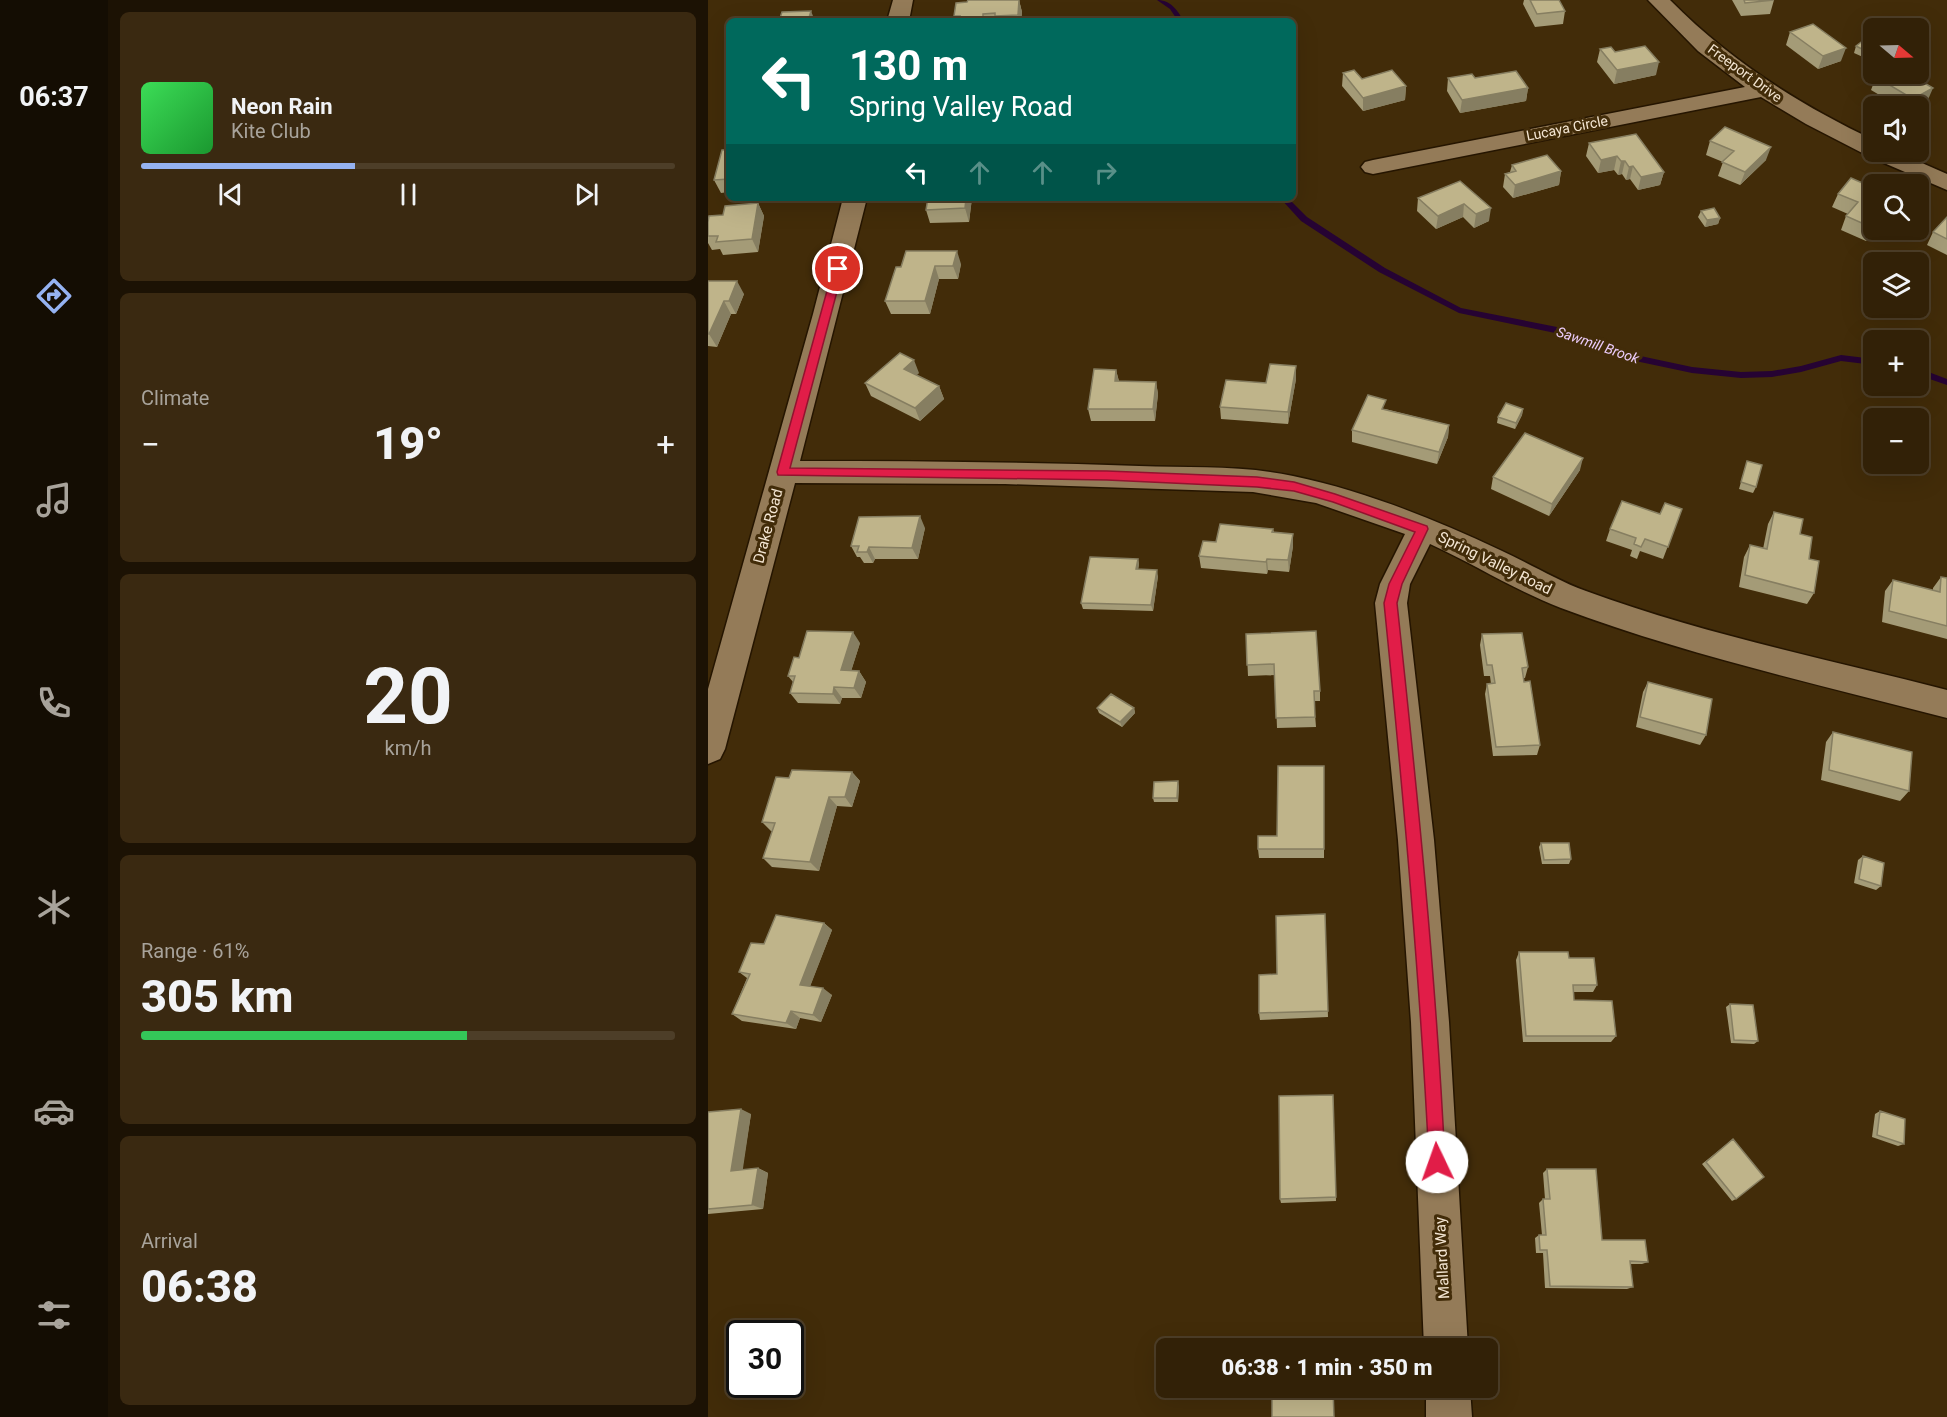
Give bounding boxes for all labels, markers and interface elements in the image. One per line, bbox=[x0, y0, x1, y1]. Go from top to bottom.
north arrow bbox=[1863, 18, 1929, 84]
map controls bbox=[1863, 18, 1929, 474]
text: 130 m bbox=[849, 41, 968, 90]
street label: Freeport Drive bbox=[1705, 41, 1785, 105]
icon: left bbox=[750, 42, 828, 120]
text: 06:37 bbox=[19, 81, 89, 113]
text: Spring Valley Road bbox=[849, 91, 1073, 123]
text: Neon Rain bbox=[231, 94, 333, 119]
button: sound bbox=[1863, 96, 1929, 162]
street label: Lucaya Circle bbox=[1525, 112, 1609, 144]
text: Kite Club bbox=[231, 119, 311, 143]
icon: left bbox=[900, 156, 933, 189]
icon: ahead bbox=[963, 156, 996, 189]
icon: ahead bbox=[1026, 156, 1059, 189]
icon: right bbox=[1089, 156, 1122, 189]
button: search bbox=[1863, 174, 1929, 240]
icon: previous bbox=[214, 178, 247, 211]
icon: pause bbox=[392, 178, 425, 211]
icon: next bbox=[570, 178, 603, 211]
pin bbox=[812, 243, 863, 294]
icon: arrive bbox=[821, 252, 854, 285]
button: layers bbox=[1863, 252, 1929, 318]
icon: directions bbox=[33, 275, 75, 317]
water label: Sawmill Brook bbox=[1555, 323, 1642, 367]
button: + bbox=[1863, 330, 1929, 396]
text: Climate bbox=[141, 386, 209, 410]
button: − bbox=[1863, 408, 1929, 474]
text: 19° bbox=[373, 417, 443, 470]
text: − bbox=[141, 425, 160, 464]
text: + bbox=[656, 425, 675, 464]
icon: music bbox=[33, 479, 75, 521]
street label: Drake Road bbox=[749, 487, 787, 565]
street label: Spring Valley Road bbox=[1435, 528, 1555, 598]
text: 20 bbox=[363, 651, 453, 742]
icon: phone bbox=[33, 682, 75, 724]
text: km/h bbox=[385, 736, 431, 760]
icon: climate bbox=[33, 886, 75, 928]
text: Range · 61% bbox=[141, 939, 249, 963]
text: 305 km bbox=[141, 970, 293, 1023]
icon: car bbox=[33, 1090, 75, 1132]
position arrow bbox=[1405, 1130, 1469, 1194]
street label: Mallard Way bbox=[1431, 1217, 1453, 1299]
text: Arrival bbox=[141, 1229, 198, 1253]
text: 06:38 bbox=[141, 1260, 258, 1313]
icon: filters bbox=[33, 1294, 75, 1336]
speed limit sign: 30 bbox=[726, 1320, 804, 1398]
text: 06:38 · 1 min · 350 m bbox=[1222, 1355, 1432, 1380]

